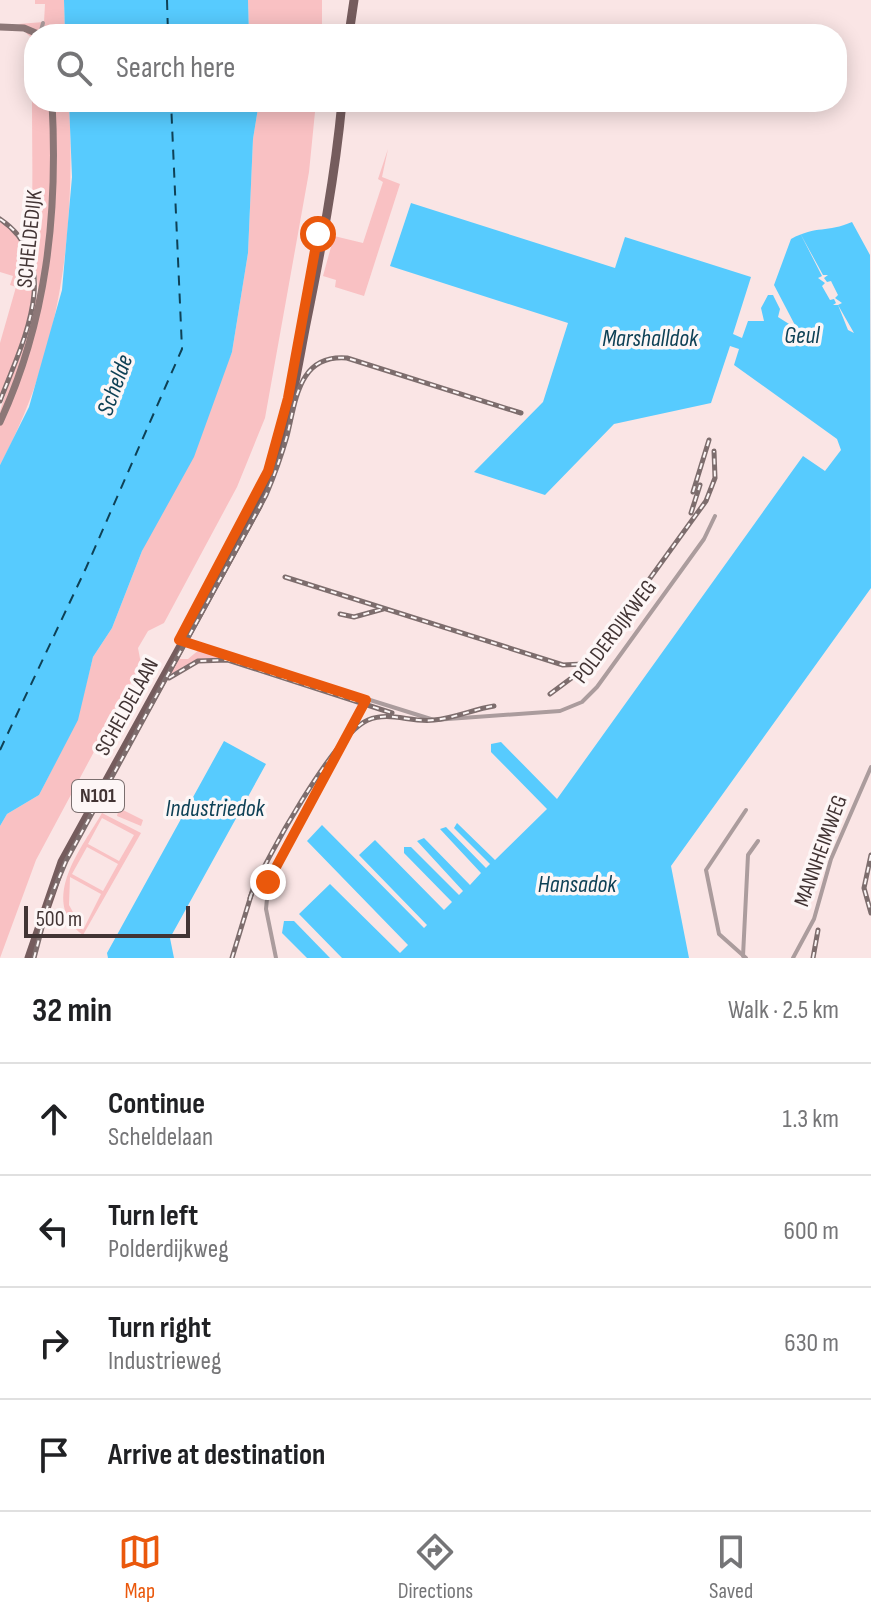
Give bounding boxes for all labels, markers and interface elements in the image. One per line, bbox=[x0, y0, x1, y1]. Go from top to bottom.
search box bbox=[24, 24, 847, 112]
icon: search bbox=[52, 46, 96, 90]
text: Search here bbox=[116, 50, 235, 86]
street label: SCHELDEDIJK bbox=[11, 189, 49, 289]
route start bbox=[300, 216, 336, 252]
water label: Geul bbox=[784, 321, 820, 350]
water label: Marshalldok bbox=[602, 324, 699, 353]
water label: Schelde bbox=[91, 351, 139, 419]
street label: POLDERDIJKWEG bbox=[567, 575, 663, 689]
street label: SCHELDELAAN bbox=[89, 654, 165, 760]
road number: N101 bbox=[72, 780, 124, 812]
street label: MANNHEIMWEG bbox=[788, 791, 854, 911]
water label: Industriedok bbox=[165, 794, 266, 823]
route end bbox=[250, 864, 286, 900]
water label: Hansadok bbox=[538, 870, 617, 899]
scale bar bbox=[24, 902, 190, 938]
text: 500 m bbox=[36, 906, 82, 933]
text: 32 min bbox=[32, 990, 112, 1031]
text: Walk · 2.5 km bbox=[728, 995, 839, 1026]
text: Continue bbox=[108, 1086, 205, 1122]
icon: ahead bbox=[32, 1097, 76, 1141]
text: 1.3 km bbox=[783, 1104, 839, 1135]
text: Scheldelaan bbox=[108, 1122, 213, 1153]
text: Turn left bbox=[108, 1198, 198, 1234]
icon: left bbox=[32, 1209, 76, 1253]
text: 600 m bbox=[784, 1216, 839, 1247]
text: Polderdijkweg bbox=[108, 1234, 229, 1265]
text: Turn right bbox=[108, 1310, 211, 1346]
icon: right bbox=[32, 1321, 76, 1365]
text: 630 m bbox=[784, 1328, 839, 1359]
text: Industrieweg bbox=[108, 1346, 221, 1377]
icon: arrive bbox=[32, 1433, 76, 1477]
text: Arrive at destination bbox=[108, 1437, 325, 1473]
tab: Map bbox=[118, 1530, 162, 1605]
tab: Directions bbox=[398, 1530, 473, 1605]
tab: Saved bbox=[709, 1530, 753, 1605]

